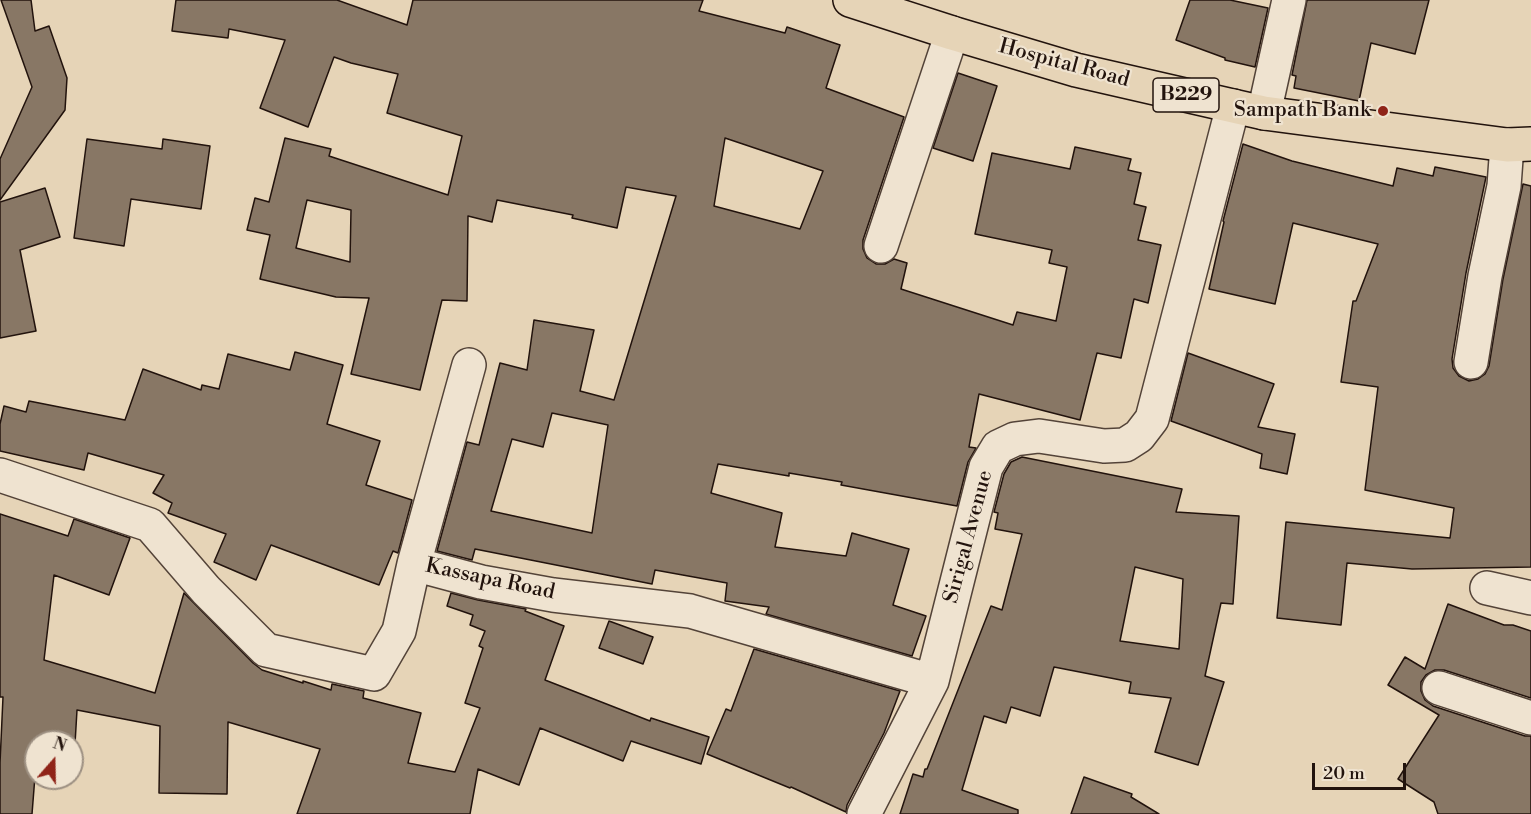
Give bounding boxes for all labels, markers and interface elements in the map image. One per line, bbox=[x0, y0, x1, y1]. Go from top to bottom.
street label: Hospital Road bbox=[996, 34, 1132, 94]
road number: B229 bbox=[1153, 78, 1219, 112]
place label: Sampath Bank bbox=[1234, 98, 1371, 124]
marker: Sampath Bank bbox=[1376, 104, 1390, 118]
street label: Sirigal Avenue bbox=[939, 468, 999, 606]
street label: Kassapa Road bbox=[423, 554, 557, 606]
north arrow bbox=[24, 730, 84, 790]
text: N bbox=[50, 733, 69, 757]
scale bar bbox=[1315, 751, 1410, 789]
text: 20 m bbox=[1323, 762, 1365, 785]

